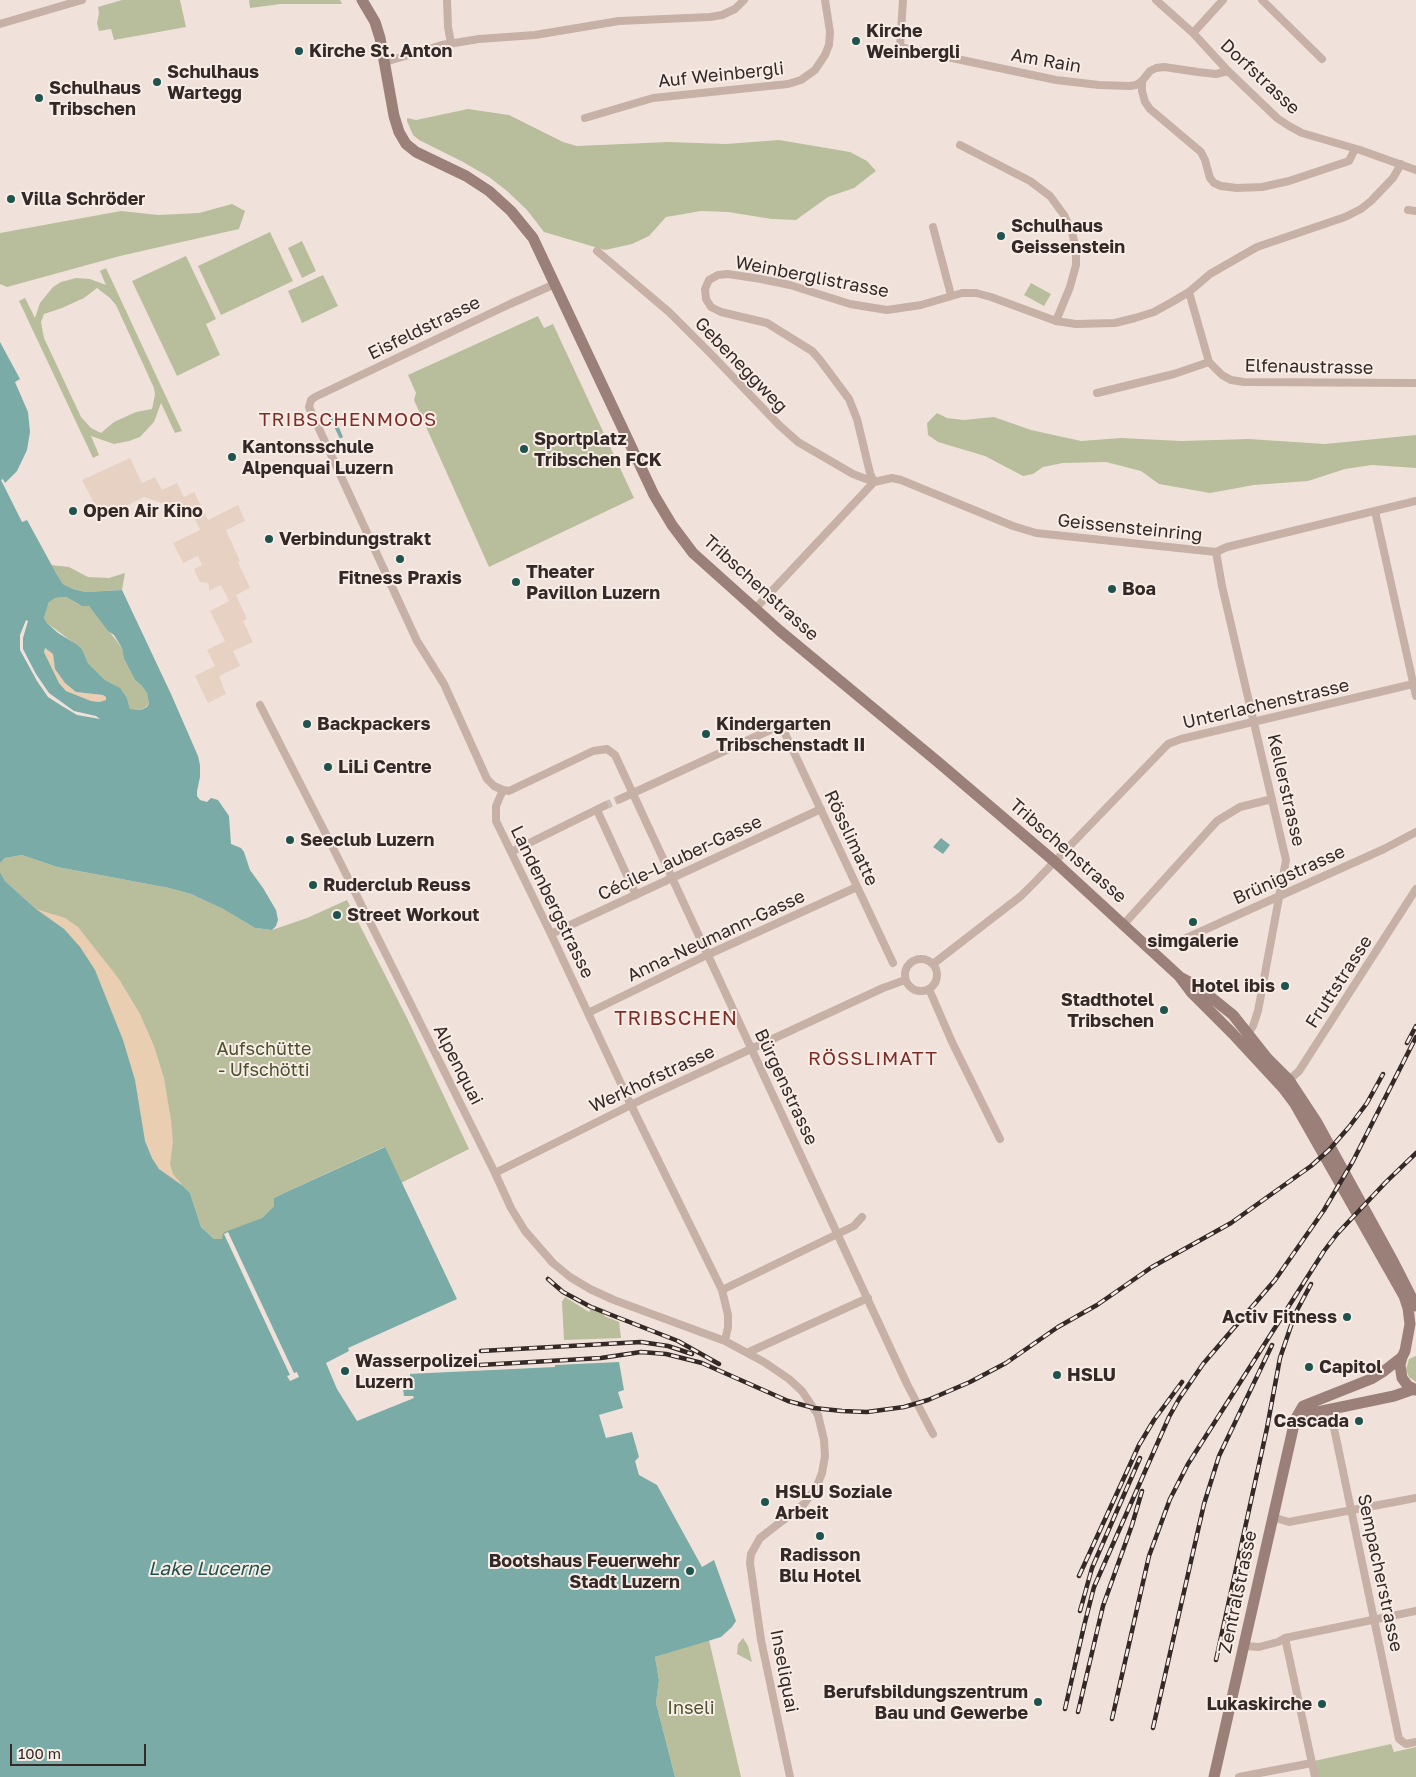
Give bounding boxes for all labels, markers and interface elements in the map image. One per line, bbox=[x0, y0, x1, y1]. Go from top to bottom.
place label: Kirche Weinbergli bbox=[866, 20, 960, 62]
marker: Kirche Weinbergli bbox=[850, 35, 862, 47]
street label: Dorfstrasse bbox=[1216, 35, 1304, 119]
place label: Kirche St. Anton bbox=[309, 40, 452, 62]
street label: Am Rain bbox=[1009, 44, 1083, 78]
marker: Kirche St. Anton bbox=[293, 45, 305, 57]
street label: Auf Weinbergli bbox=[657, 58, 785, 92]
place label: Schulhaus Wartegg bbox=[167, 61, 259, 104]
marker: Schulhaus Wartegg bbox=[151, 76, 163, 88]
place label: Schulhaus Tribschen bbox=[49, 77, 141, 120]
marker: Schulhaus Tribschen bbox=[33, 92, 45, 104]
place label: Villa Schröder bbox=[21, 188, 145, 210]
marker: Villa Schröder bbox=[5, 193, 17, 205]
place label: Schulhaus Geissenstein bbox=[1011, 215, 1125, 258]
marker: Schulhaus Geissenstein bbox=[995, 230, 1007, 242]
street label: Weinberglistrasse bbox=[733, 251, 891, 303]
street label: Eisfeldstrasse bbox=[364, 292, 484, 364]
street label: Gebeneggweg bbox=[690, 313, 792, 417]
street label: Elfenaustrasse bbox=[1245, 355, 1373, 379]
district label: TRIBSCHENMOOS bbox=[257, 409, 439, 431]
place label: Sportplatz Tribschen FCK bbox=[534, 428, 662, 470]
place label: Kantonsschule Alpenquai Luzern bbox=[242, 436, 393, 478]
marker: Sportplatz Tribschen FCK bbox=[518, 443, 530, 455]
marker: Kantonsschule Alpenquai Luzern bbox=[226, 451, 238, 463]
place label: Open Air Kino bbox=[83, 500, 203, 522]
marker: Open Air Kino bbox=[67, 505, 79, 517]
street label: Geissensteinring bbox=[1056, 510, 1204, 546]
place label: Verbindungstrakt bbox=[279, 528, 431, 550]
street label: Tribschenstrasse bbox=[699, 531, 823, 645]
marker: Verbindungstrakt bbox=[263, 533, 275, 545]
marker: Fitness Praxis bbox=[394, 553, 406, 565]
place label: Theater Pavillon Luzern bbox=[526, 561, 660, 604]
place label: Fitness Praxis bbox=[338, 567, 462, 589]
marker: Theater Pavillon Luzern bbox=[510, 576, 522, 588]
place label: Boa bbox=[1122, 578, 1156, 600]
marker: Boa bbox=[1106, 583, 1118, 595]
street label: Unterlachenstrasse bbox=[1181, 674, 1351, 734]
place label: Backpackers bbox=[317, 713, 431, 735]
place label: Kindergarten Tribschenstadt II bbox=[716, 713, 865, 756]
marker: Backpackers bbox=[301, 718, 313, 730]
marker: Kindergarten Tribschenstadt II bbox=[700, 728, 712, 740]
street label: Kellerstrasse bbox=[1263, 732, 1309, 848]
place label: LiLi Centre bbox=[338, 756, 432, 778]
marker: LiLi Centre bbox=[322, 761, 334, 773]
street label: Rösslimatte bbox=[819, 787, 883, 889]
street label: Tribschenstrasse bbox=[1005, 794, 1131, 908]
street label: Cécile-Lauber-Gasse bbox=[595, 811, 765, 905]
street label: Landenbergstrasse bbox=[506, 822, 598, 982]
place label: Seeclub Luzern bbox=[300, 829, 434, 851]
marker: Seeclub Luzern bbox=[284, 834, 296, 846]
street label: Brünigstrasse bbox=[1230, 841, 1348, 909]
place label: Ruderclub Reuss bbox=[323, 874, 471, 896]
marker: Ruderclub Reuss bbox=[307, 879, 319, 891]
street label: Anna-Neumann-Gasse bbox=[624, 885, 808, 987]
place label: Street Workout bbox=[347, 904, 479, 926]
marker: Street Workout bbox=[331, 909, 343, 921]
marker: simgalerie bbox=[1187, 916, 1199, 928]
place label: simgalerie bbox=[1147, 930, 1239, 952]
street label: Fruttstrasse bbox=[1301, 932, 1377, 1032]
place label: Hotel ibis bbox=[1191, 975, 1275, 997]
marker: Hotel ibis bbox=[1279, 980, 1291, 992]
place label: Stadthotel Tribschen bbox=[1061, 989, 1154, 1032]
marker: Stadthotel Tribschen bbox=[1158, 1004, 1170, 1016]
district label: TRIBSCHEN bbox=[613, 1007, 739, 1031]
street label: Alpenquai bbox=[429, 1021, 487, 1109]
street label: Bürgenstrasse bbox=[750, 1026, 822, 1148]
park label: Aufschütte - Ufschötti bbox=[216, 1038, 312, 1080]
street label: Werkhofstrasse bbox=[586, 1041, 718, 1117]
district label: RÖSSLIMATT bbox=[807, 1048, 939, 1070]
place label: Activ Fitness bbox=[1222, 1306, 1337, 1328]
marker: Activ Fitness bbox=[1341, 1311, 1353, 1323]
place label: Wasserpolizei Luzern bbox=[355, 1350, 478, 1392]
place label: Capitol bbox=[1319, 1356, 1382, 1378]
marker: Capitol bbox=[1303, 1361, 1315, 1373]
place label: HSLU bbox=[1067, 1364, 1116, 1386]
marker: Wasserpolizei Luzern bbox=[339, 1365, 351, 1377]
marker: HSLU bbox=[1051, 1369, 1063, 1381]
place label: Cascada bbox=[1273, 1410, 1349, 1432]
marker: Cascada bbox=[1353, 1415, 1365, 1427]
place label: HSLU Soziale Arbeit bbox=[775, 1481, 892, 1524]
street label: Sempacherstrasse bbox=[1353, 1492, 1407, 1654]
marker: HSLU Soziale Arbeit bbox=[759, 1496, 771, 1508]
street label: Zentralstrasse bbox=[1214, 1529, 1262, 1655]
marker: Radisson Blu Hotel bbox=[814, 1530, 826, 1542]
place label: Radisson Blu Hotel bbox=[779, 1544, 861, 1586]
place label: Bootshaus Feuerwehr Stadt Luzern bbox=[489, 1550, 680, 1592]
water label: Lake Lucerne bbox=[148, 1558, 270, 1580]
marker: Bootshaus Feuerwehr Stadt Luzern bbox=[684, 1565, 696, 1577]
street label: Inseliquai bbox=[765, 1628, 803, 1714]
place label: Berufsbildungszentrum Bau und Gewerbe bbox=[823, 1681, 1028, 1724]
place label: Lukaskirche bbox=[1206, 1693, 1312, 1715]
marker: Berufsbildungszentrum Bau und Gewerbe bbox=[1032, 1696, 1044, 1708]
park label: Inseli bbox=[667, 1697, 715, 1719]
marker: Lukaskirche bbox=[1316, 1698, 1328, 1710]
scale bar bbox=[12, 1734, 149, 1766]
text: 100 m bbox=[18, 1744, 61, 1762]

